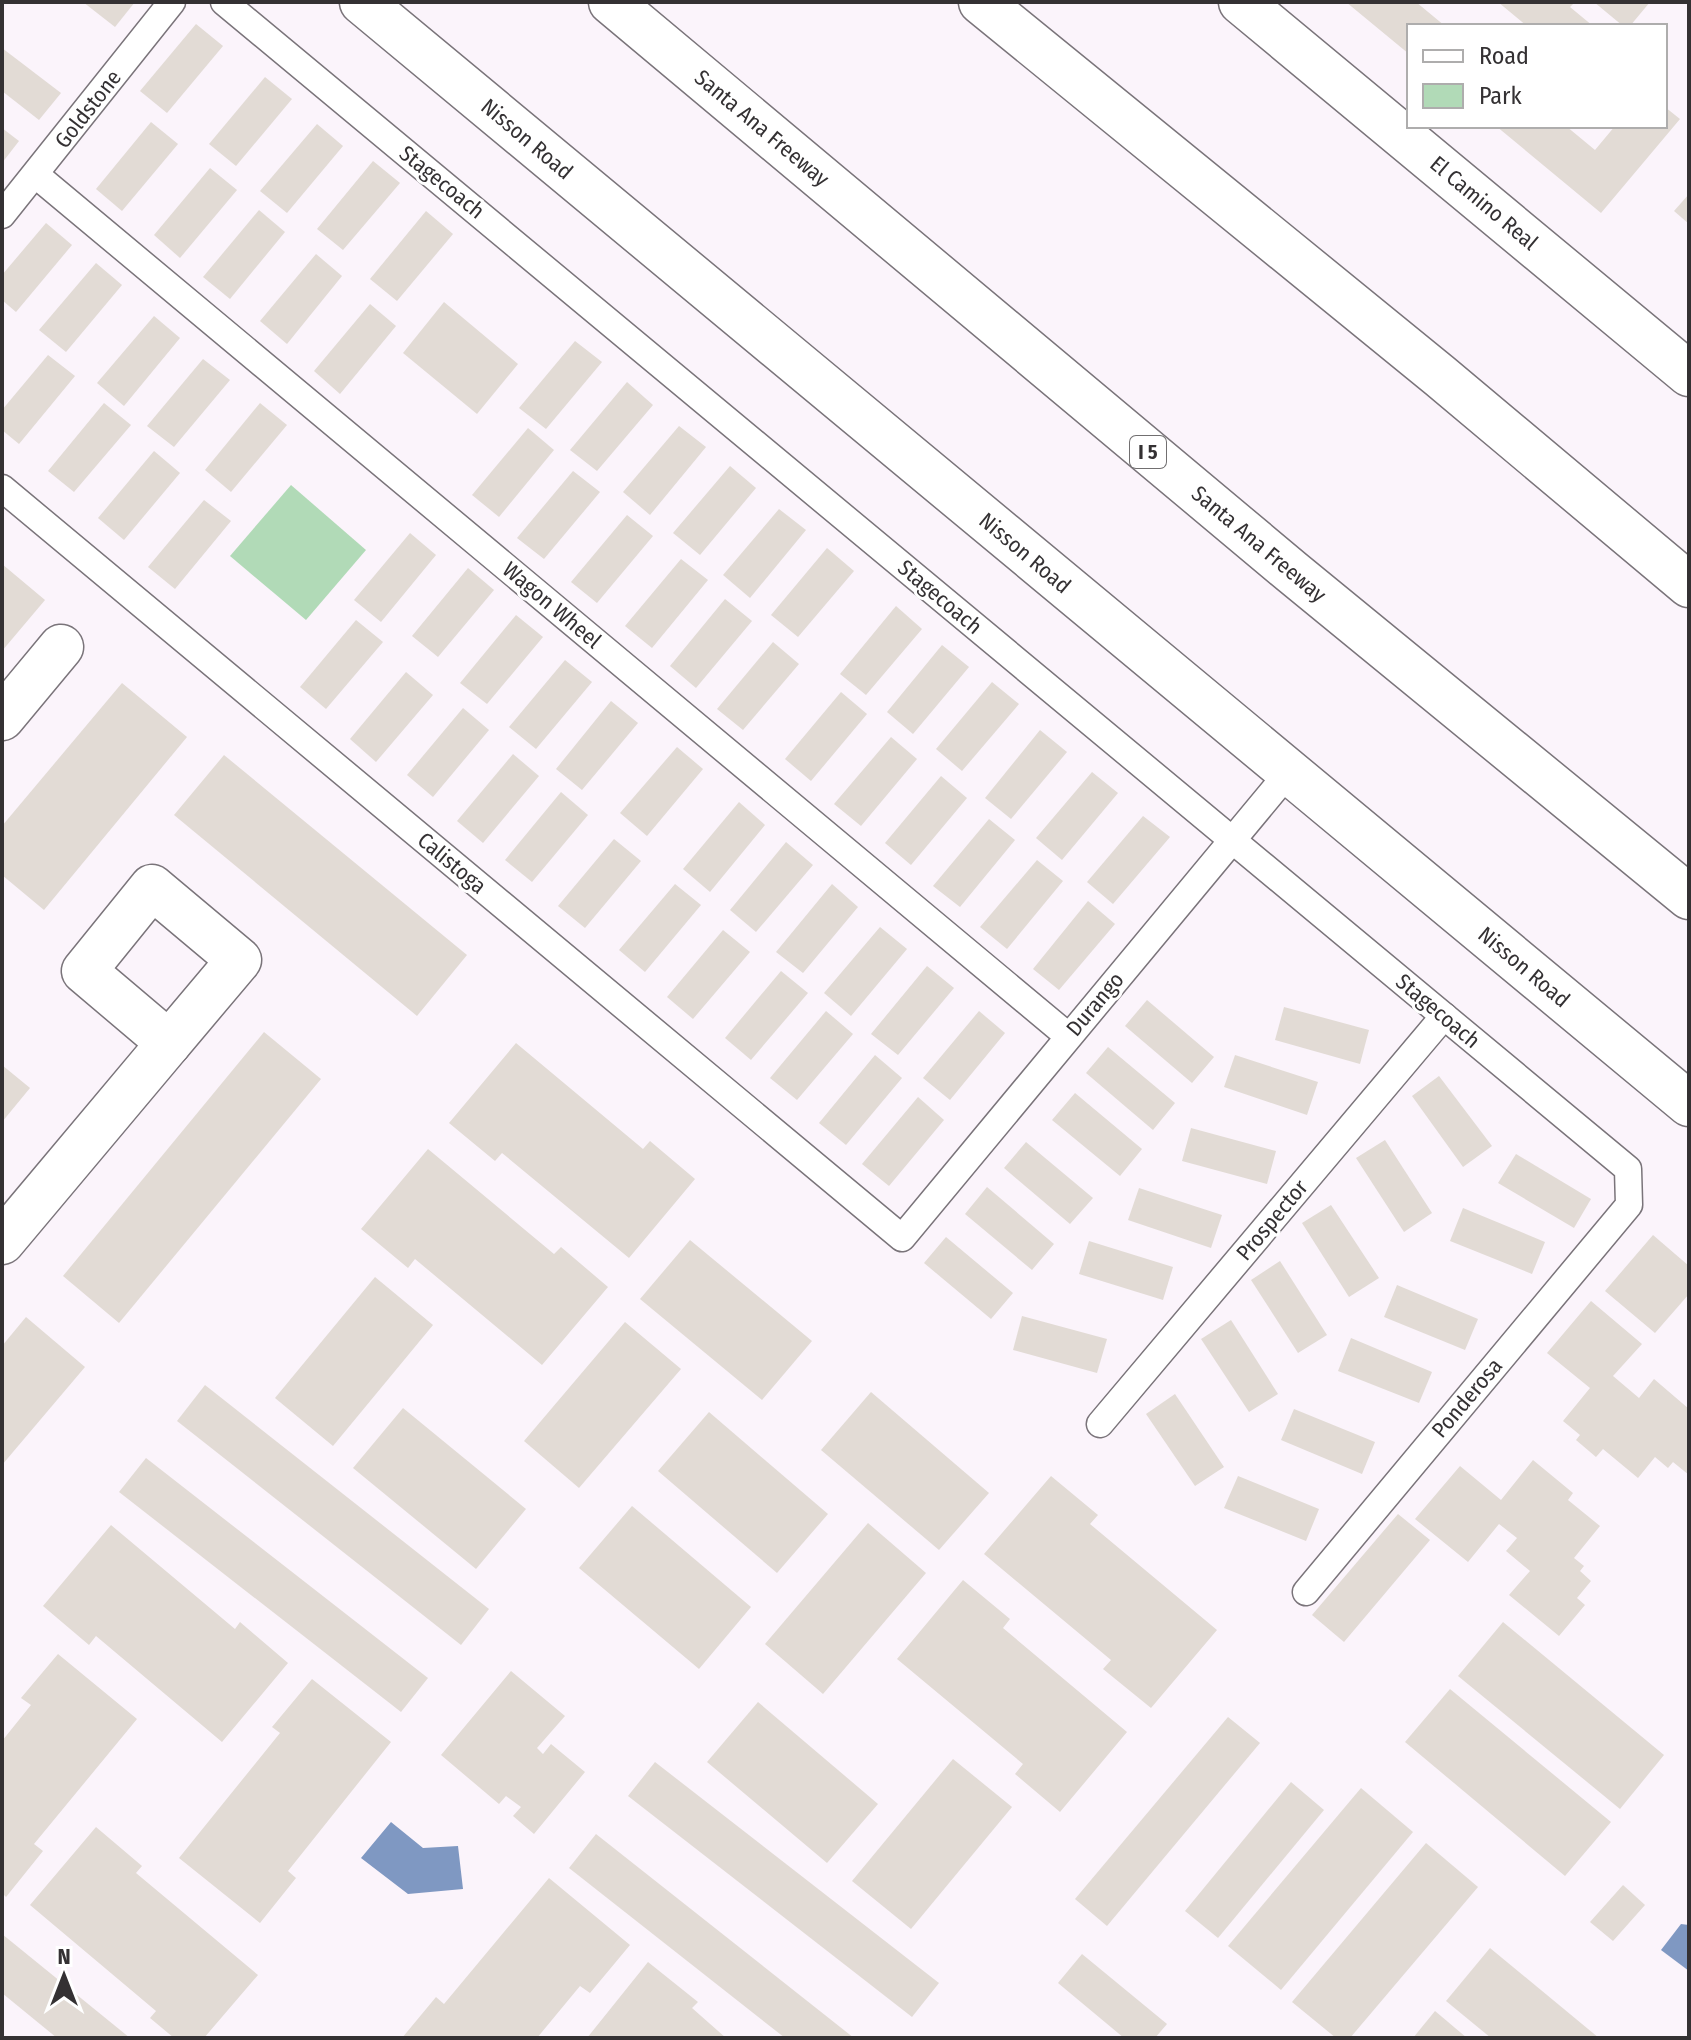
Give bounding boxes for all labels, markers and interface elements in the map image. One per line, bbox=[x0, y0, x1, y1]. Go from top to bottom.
legend bbox=[1407, 24, 1667, 128]
text: Road bbox=[1479, 42, 1529, 70]
street label: Goldstone bbox=[49, 64, 127, 154]
street label: Santa Ana Freeway bbox=[689, 64, 835, 192]
text: Park bbox=[1479, 82, 1522, 110]
street label: Nisson Road bbox=[476, 93, 578, 185]
street label: Stagecoach bbox=[394, 140, 490, 224]
street label: El Camino Real bbox=[1425, 150, 1544, 256]
road number: I 5 bbox=[1130, 436, 1166, 468]
street label: Santa Ana Freeway bbox=[1186, 480, 1332, 608]
street label: Nisson Road bbox=[974, 507, 1076, 599]
street label: Stagecoach bbox=[892, 554, 988, 640]
street label: Wagon Wheel bbox=[497, 556, 607, 654]
street label: Calistoga bbox=[412, 826, 492, 900]
street label: Nisson Road bbox=[1473, 921, 1575, 1013]
street label: Durango bbox=[1060, 967, 1130, 1041]
street label: Stagecoach bbox=[1390, 968, 1486, 1054]
street label: Prospector bbox=[1230, 1174, 1314, 1266]
street label: Ponderosa bbox=[1426, 1353, 1508, 1443]
north arrow bbox=[24, 1936, 104, 2016]
text: N bbox=[57, 1943, 71, 1970]

